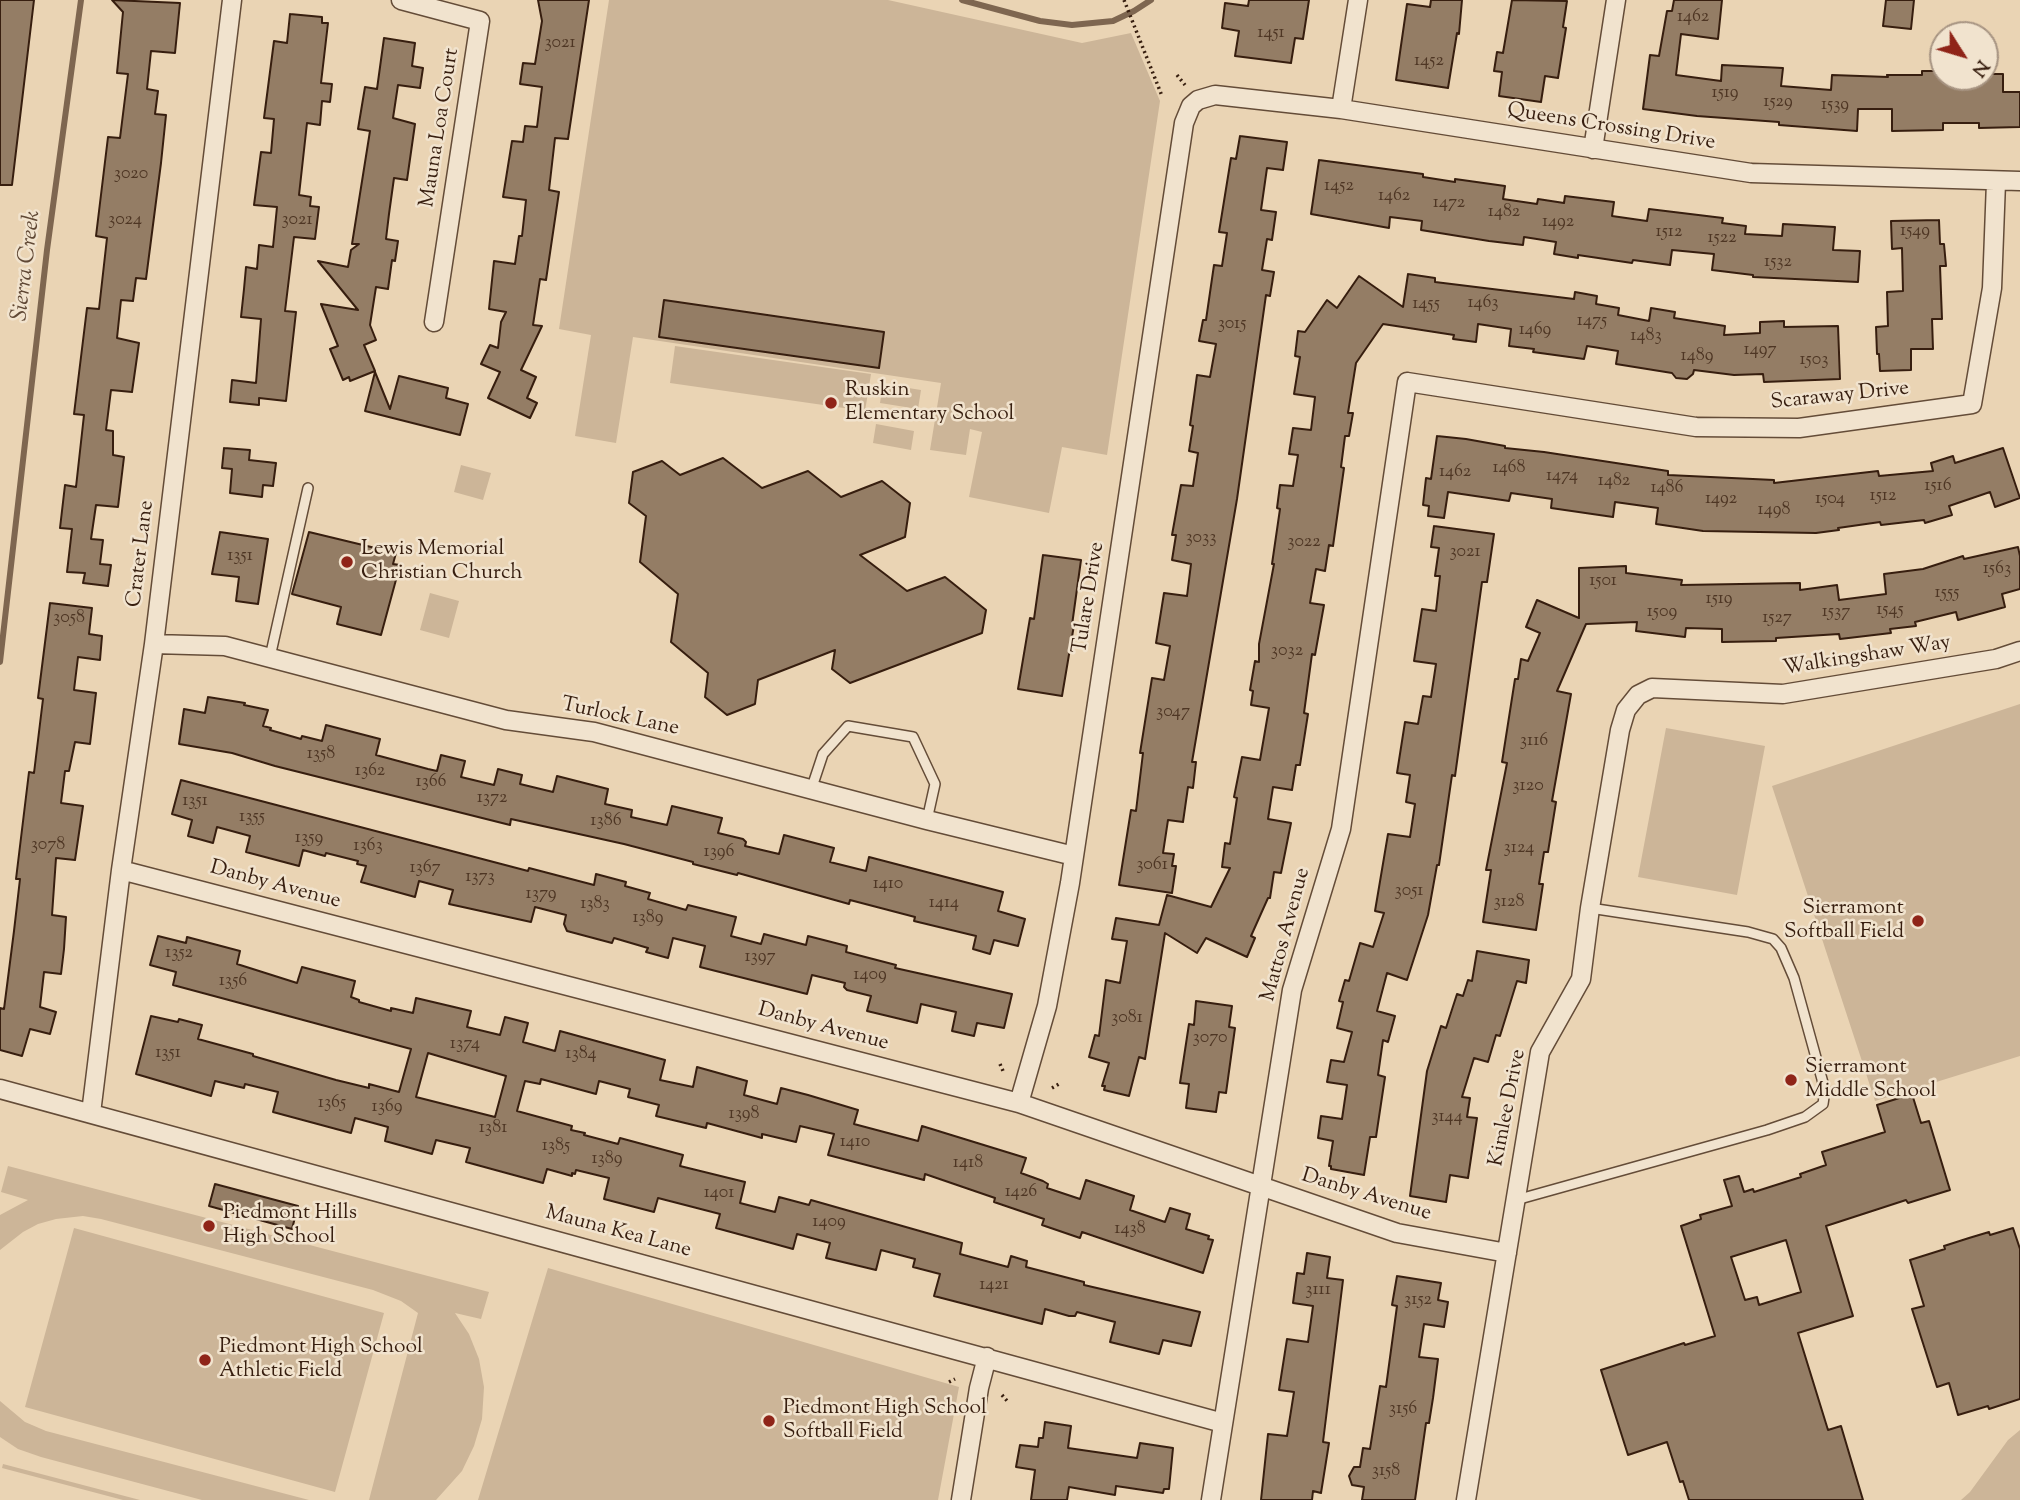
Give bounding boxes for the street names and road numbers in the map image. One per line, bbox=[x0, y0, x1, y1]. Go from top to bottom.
street label: Mauna Loa Court bbox=[416, 47, 466, 209]
street label: Queens Crossing Drive bbox=[1505, 99, 1717, 157]
street label: Scaraway Drive bbox=[1769, 377, 1911, 417]
street label: Crater Lane bbox=[123, 499, 161, 609]
street label: Tulare Drive bbox=[1069, 540, 1111, 656]
street label: Walkingshaw Way bbox=[1781, 631, 1953, 683]
street label: Turlock Lane bbox=[559, 693, 681, 743]
street label: Danby Avenue bbox=[207, 856, 343, 916]
street label: Mattos Avenue bbox=[1257, 865, 1317, 1005]
street label: Danby Avenue bbox=[755, 998, 891, 1058]
street label: Kimlee Drive bbox=[1485, 1047, 1533, 1169]
street label: Danby Avenue bbox=[1298, 1164, 1434, 1228]
street label: Mauna Kea Lane bbox=[542, 1201, 694, 1265]

